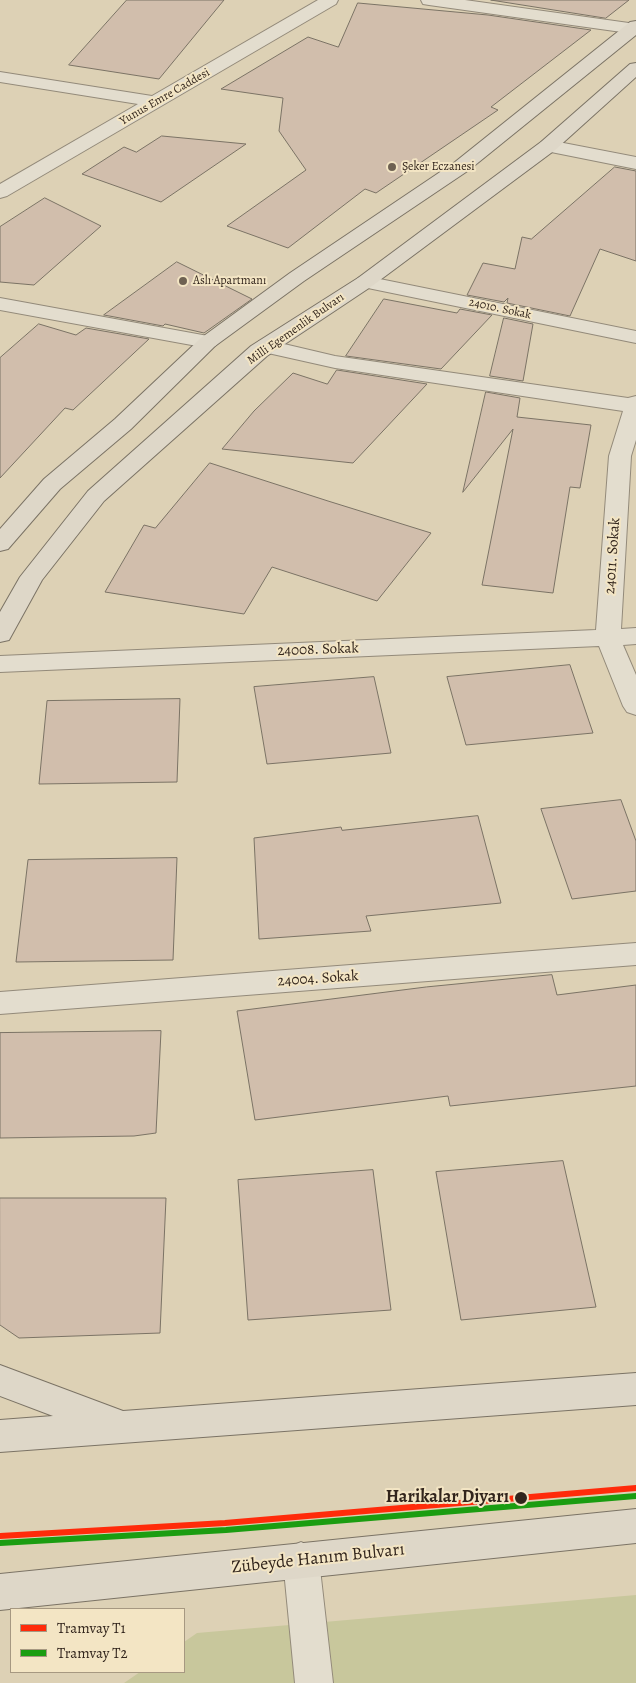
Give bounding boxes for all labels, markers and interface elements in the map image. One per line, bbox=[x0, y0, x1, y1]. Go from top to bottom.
street label: Yunus Emre Caddesi bbox=[118, 65, 212, 129]
place label: Şeker Eczanesi bbox=[402, 160, 475, 174]
marker: Şeker Eczanesi bbox=[386, 161, 398, 173]
place label: Aslı Apartmanı bbox=[193, 274, 266, 288]
marker: Aslı Apartmanı bbox=[177, 275, 189, 287]
street label: Milli Egemenlik Bulvarı bbox=[245, 290, 347, 368]
street label: 24010. Sokak bbox=[467, 295, 533, 323]
street label: 24011. Sokak bbox=[601, 517, 625, 595]
street label: 24008. Sokak bbox=[277, 640, 359, 660]
street label: 24004. Sokak bbox=[277, 967, 359, 991]
place label: Harikalar Diyarı bbox=[386, 1487, 509, 1509]
marker: Harikalar Diyarı bbox=[513, 1490, 529, 1506]
street label: Zübeyde Hanım Bulvarı bbox=[230, 1539, 406, 1579]
legend bbox=[10, 1608, 185, 1673]
text: Tramvay T1 bbox=[57, 1618, 126, 1638]
text: Tramvay T2 bbox=[57, 1643, 128, 1663]

